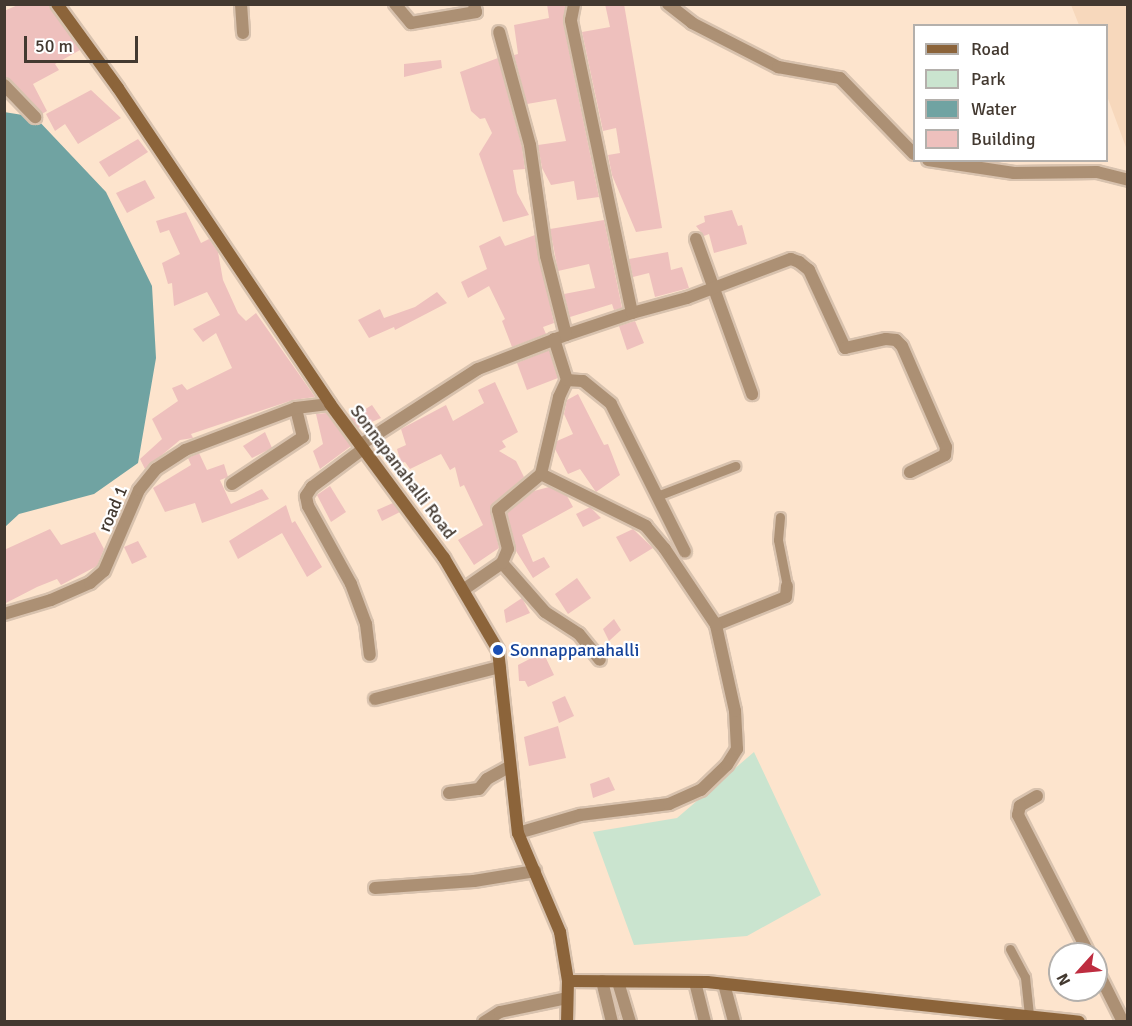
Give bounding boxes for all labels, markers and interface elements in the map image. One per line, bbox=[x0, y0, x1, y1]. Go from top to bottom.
scale bar bbox=[27, 24, 141, 62]
legend bbox=[913, 24, 1108, 162]
text: 50 m bbox=[35, 35, 73, 57]
text: Road bbox=[971, 38, 1010, 60]
text: Park bbox=[971, 68, 1006, 90]
text: Water bbox=[971, 98, 1016, 120]
text: Building bbox=[971, 128, 1035, 150]
street label: Sonnapanahalli Road bbox=[346, 401, 460, 543]
street label: road 1 bbox=[94, 483, 132, 535]
place label: Sonnappanahalli bbox=[510, 639, 639, 661]
marker: Sonnappanahalli bbox=[491, 643, 505, 657]
north arrow bbox=[1048, 942, 1108, 1002]
text: N bbox=[1052, 970, 1075, 989]

